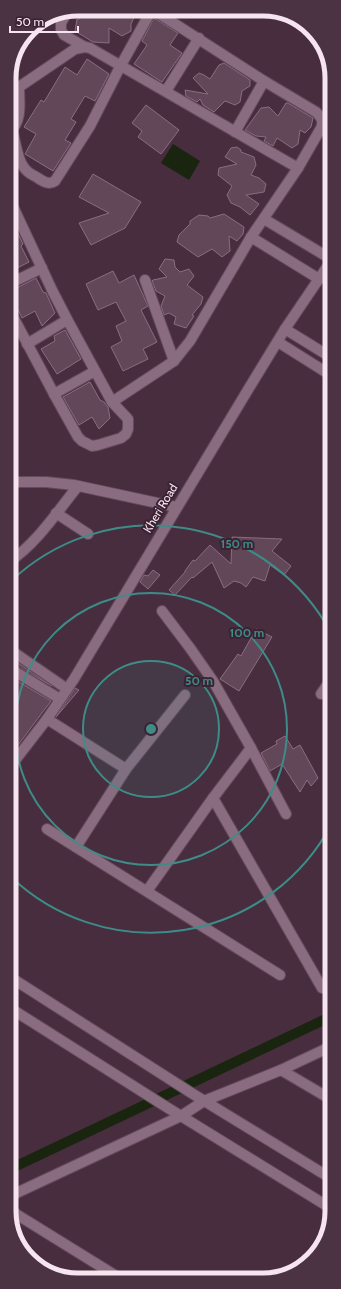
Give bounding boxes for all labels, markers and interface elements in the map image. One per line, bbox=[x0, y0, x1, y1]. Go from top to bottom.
scale bar bbox=[10, 8, 78, 34]
text: 50 m bbox=[16, 14, 44, 29]
street label: Kheri Road bbox=[140, 481, 180, 535]
text: 150 m bbox=[221, 536, 253, 551]
text: 100 m bbox=[230, 625, 264, 640]
text: 50 m bbox=[185, 673, 213, 688]
centre of rings bbox=[144, 722, 158, 736]

